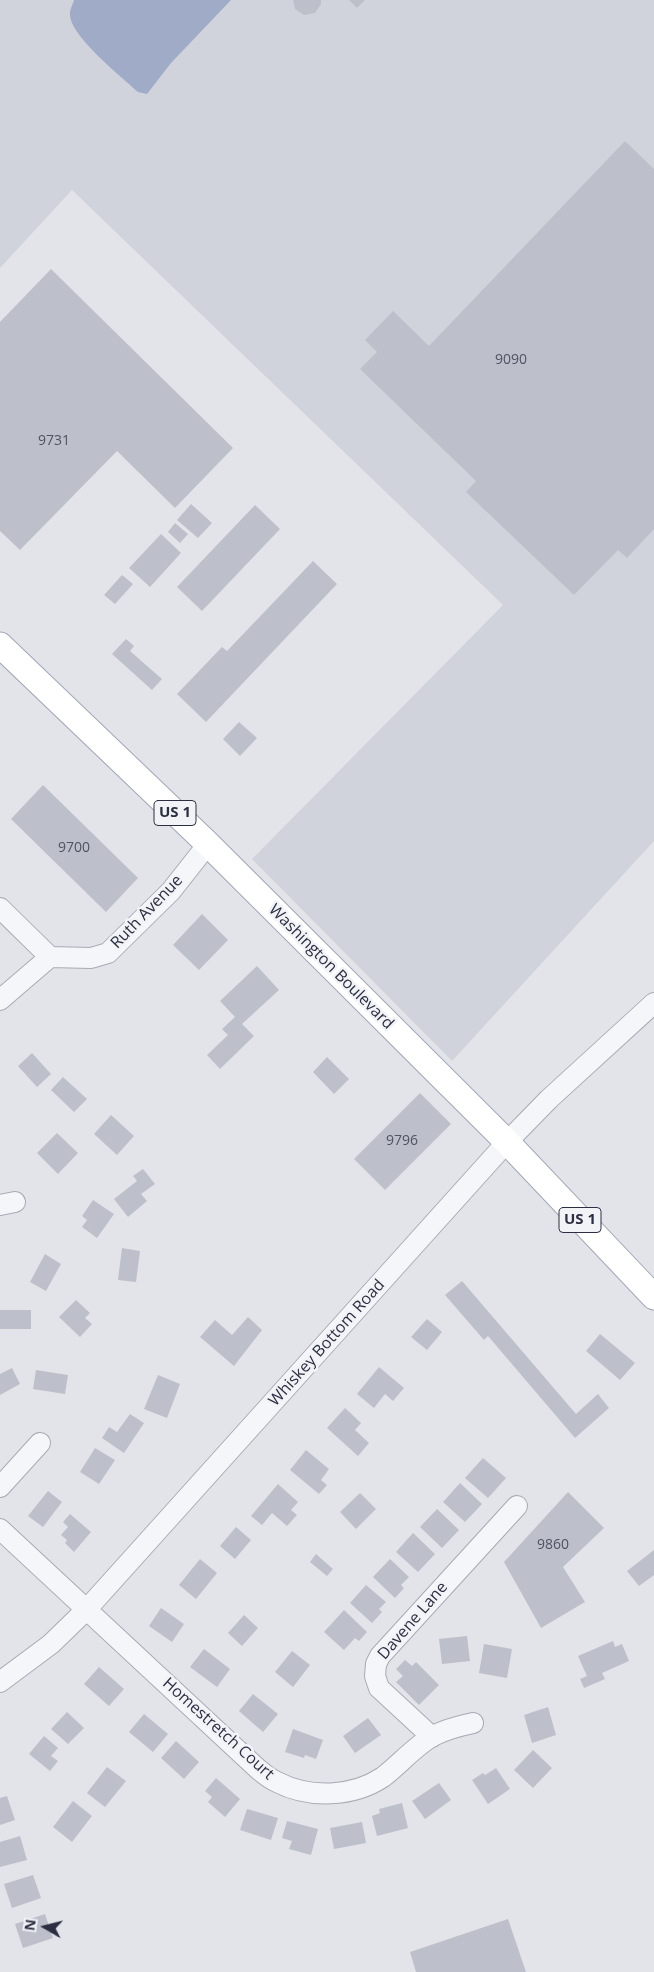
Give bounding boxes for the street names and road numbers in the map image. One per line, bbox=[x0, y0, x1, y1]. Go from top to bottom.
road number: US 1 bbox=[154, 800, 196, 826]
street label: Ruth Avenue bbox=[107, 871, 187, 953]
street label: Washington Boulevard bbox=[264, 900, 398, 1034]
road number: US 1 bbox=[559, 1208, 601, 1232]
street label: Whiskey Bottom Road bbox=[265, 1276, 389, 1410]
street label: Davene Lane bbox=[374, 1578, 452, 1664]
street label: Homestretch Court bbox=[158, 1674, 278, 1784]

